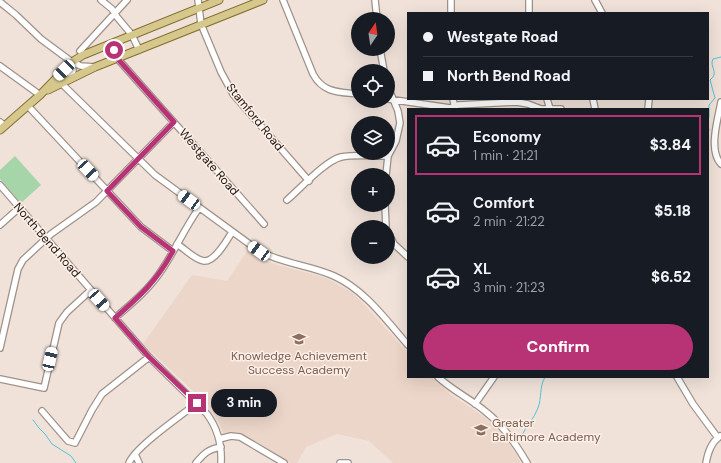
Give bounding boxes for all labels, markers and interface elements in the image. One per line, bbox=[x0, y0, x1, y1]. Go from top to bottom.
north arrow bbox=[351, 12, 395, 56]
map controls bbox=[351, 12, 395, 264]
text: Westgate Road bbox=[447, 27, 558, 47]
route start bbox=[105, 41, 123, 59]
car bbox=[51, 57, 77, 83]
button: locate bbox=[351, 64, 395, 108]
text: North Bend Road bbox=[447, 66, 571, 86]
street label: Stamford Road bbox=[223, 80, 287, 154]
button: layers bbox=[351, 116, 395, 160]
street label: Westgate Road bbox=[175, 125, 243, 199]
icon: car bbox=[425, 127, 461, 163]
text: Economy bbox=[473, 127, 541, 147]
text: $3.84 bbox=[650, 135, 691, 155]
text: 1 min · 21:21 bbox=[473, 147, 538, 164]
car bbox=[75, 157, 101, 183]
button: + bbox=[351, 168, 395, 212]
car bbox=[176, 188, 202, 212]
icon: car bbox=[425, 193, 461, 229]
text: Comfort bbox=[473, 193, 534, 213]
street label: North Bend Road bbox=[10, 199, 84, 281]
text: $5.18 bbox=[654, 201, 691, 221]
text: 2 min · 21:22 bbox=[473, 213, 545, 230]
button: − bbox=[351, 220, 395, 264]
car bbox=[246, 239, 272, 263]
icon: car bbox=[425, 259, 461, 295]
text: XL bbox=[473, 259, 491, 279]
text: $6.52 bbox=[651, 267, 691, 287]
text: 3 min · 21:23 bbox=[473, 279, 545, 296]
car bbox=[87, 287, 111, 313]
button: Confirm bbox=[423, 324, 693, 370]
school or university icon: Knowledge Achievement Success Academy bbox=[291, 331, 307, 347]
car bbox=[41, 346, 59, 372]
place label: Knowledge Achievement Success Academy bbox=[231, 348, 367, 378]
callout: 3 min bbox=[211, 389, 277, 417]
route end bbox=[188, 394, 206, 412]
text: 3 min bbox=[227, 394, 261, 411]
place label: Greater Baltimore Academy bbox=[492, 415, 601, 445]
school or university icon: Greater Baltimore Academy bbox=[473, 422, 489, 438]

